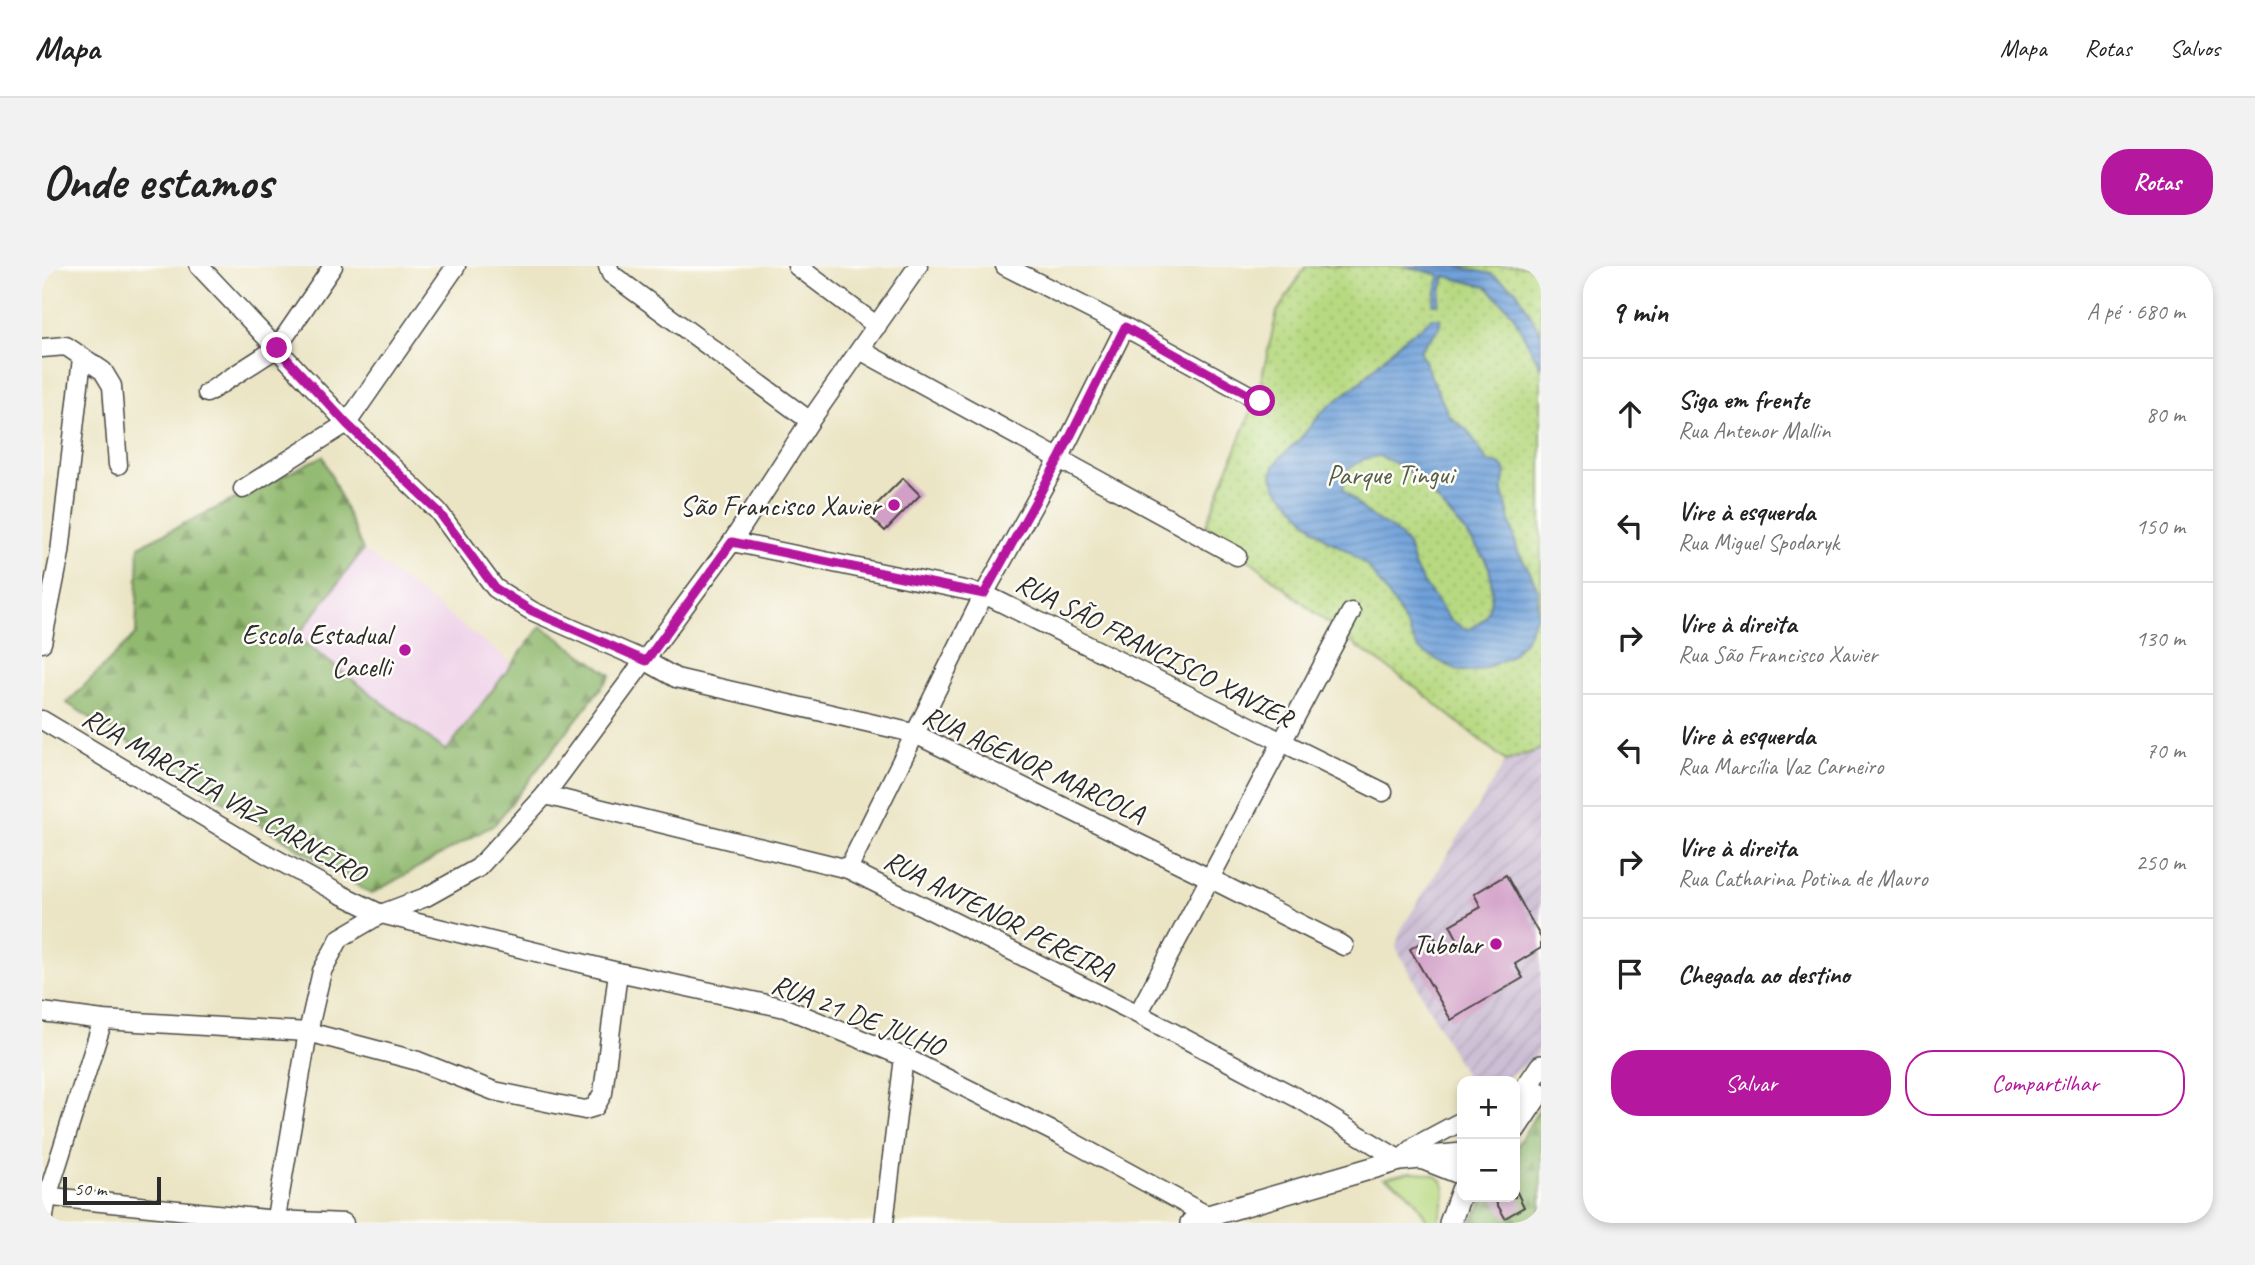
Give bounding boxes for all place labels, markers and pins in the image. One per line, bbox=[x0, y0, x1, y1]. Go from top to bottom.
place label: São Francisco Xavier bbox=[680, 488, 883, 523]
marker: São Francisco Xavier bbox=[886, 497, 902, 513]
place label: Escola Estadual Cacelli bbox=[242, 617, 396, 684]
marker: Escola Estadual Cacelli bbox=[397, 642, 413, 658]
place label: Tubolar bbox=[1413, 927, 1484, 962]
marker: Tubolar bbox=[1488, 936, 1504, 952]

